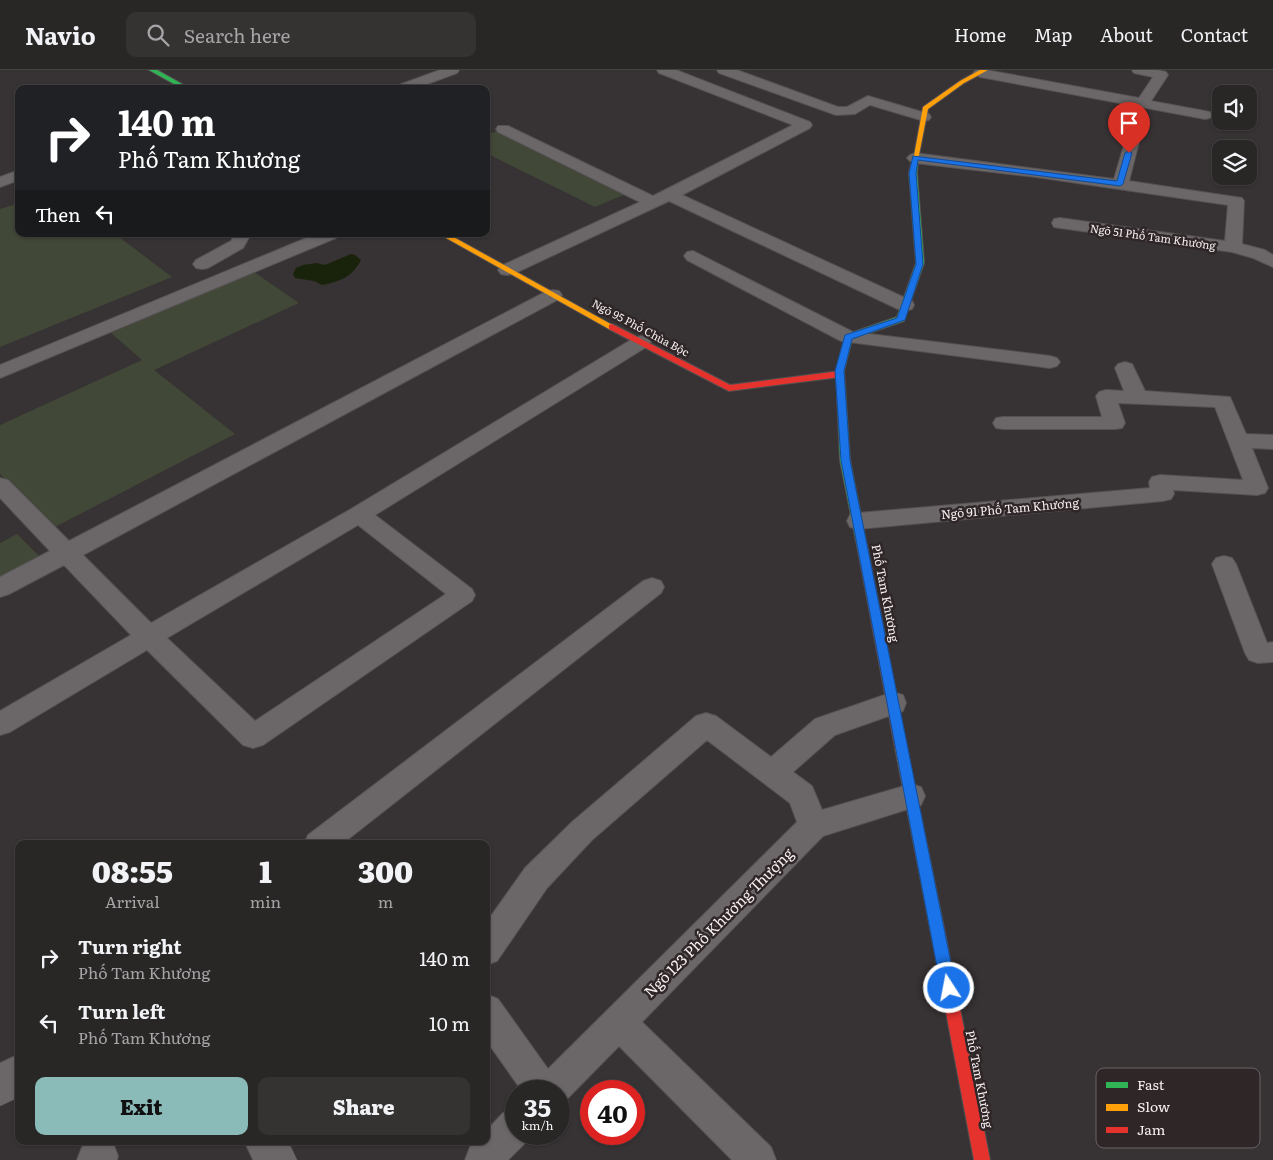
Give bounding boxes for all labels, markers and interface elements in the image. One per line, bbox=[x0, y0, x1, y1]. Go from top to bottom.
search box bbox=[126, 12, 476, 57]
text: Navio bbox=[25, 17, 96, 52]
icon: search bbox=[144, 21, 172, 49]
text: Search here bbox=[184, 21, 290, 49]
text: Home bbox=[954, 21, 1006, 48]
text: Map bbox=[1034, 21, 1072, 48]
text: About bbox=[1100, 21, 1153, 48]
text: Contact bbox=[1181, 21, 1248, 48]
map controls bbox=[1212, 85, 1257, 185]
button: sound bbox=[1212, 85, 1257, 130]
text: 140 m bbox=[118, 95, 216, 147]
pin bbox=[1108, 102, 1150, 153]
icon: right bbox=[35, 105, 100, 170]
icon: arrive bbox=[1115, 109, 1143, 137]
button: layers bbox=[1212, 140, 1257, 185]
text: Phố Tam Khương bbox=[118, 142, 300, 175]
text: Then bbox=[35, 200, 81, 228]
icon: left bbox=[91, 200, 119, 228]
street label: Ngõ 51 Phố Tam Khương bbox=[1089, 219, 1218, 253]
street label: Ngõ 95 Phố Chùa Bộc bbox=[589, 295, 693, 360]
street label: Ngõ 91 Phố Tam Khương bbox=[940, 493, 1080, 523]
street label: Phố Tam Khương bbox=[868, 542, 904, 644]
street label: Ngõ 123 Phố Khương Thượng bbox=[638, 841, 799, 1002]
text: 08:55 bbox=[92, 848, 173, 892]
text: 1 bbox=[259, 848, 272, 892]
text: 300 bbox=[358, 848, 413, 892]
text: Arrival bbox=[105, 889, 160, 913]
text: min bbox=[250, 889, 281, 913]
text: m bbox=[378, 889, 393, 913]
text: Turn right bbox=[78, 932, 182, 960]
icon: right bbox=[35, 944, 63, 972]
text: 140 m bbox=[419, 944, 470, 972]
text: Phố Tam Khương bbox=[78, 960, 211, 984]
position arrow bbox=[922, 961, 974, 1013]
text: Turn left bbox=[78, 997, 165, 1025]
icon: left bbox=[35, 1009, 63, 1037]
text: 10 m bbox=[429, 1009, 470, 1037]
text: Phố Tam Khương bbox=[78, 1025, 211, 1049]
street label: Phố Tam Khương bbox=[962, 1028, 998, 1130]
legend bbox=[1096, 1068, 1260, 1148]
text: Fast bbox=[1137, 1074, 1165, 1094]
button: Exit bbox=[35, 1077, 248, 1135]
button: Share bbox=[258, 1077, 470, 1135]
speed limit sign: 40 bbox=[580, 1080, 645, 1145]
text: 35 bbox=[524, 1088, 551, 1125]
text: Slow bbox=[1137, 1096, 1170, 1116]
text: km/h bbox=[522, 1116, 553, 1134]
text: Jam bbox=[1137, 1119, 1166, 1139]

